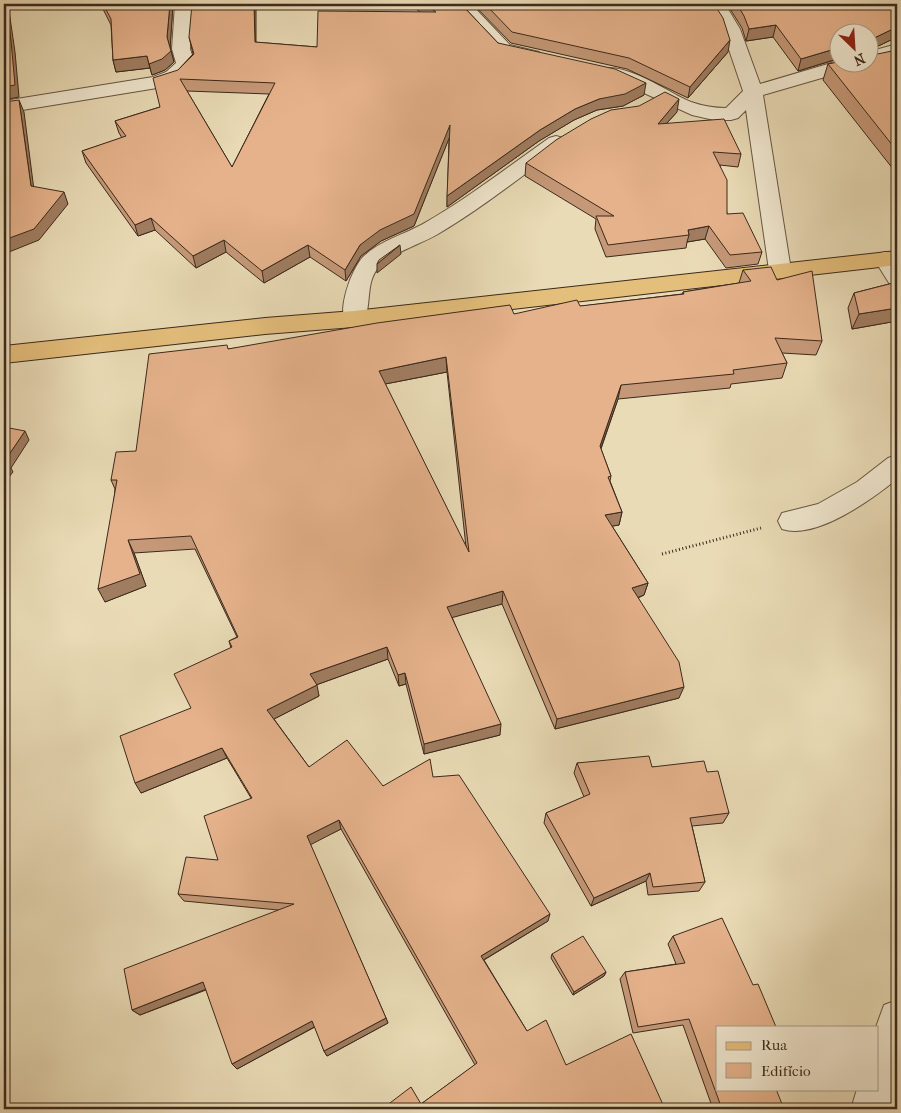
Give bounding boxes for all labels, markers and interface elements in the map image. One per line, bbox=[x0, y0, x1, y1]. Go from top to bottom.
north arrow bbox=[828, 22, 878, 72]
text: N bbox=[851, 49, 868, 69]
legend bbox=[716, 1026, 878, 1090]
text: Rua bbox=[761, 1036, 788, 1054]
text: Edifício bbox=[761, 1062, 811, 1080]

